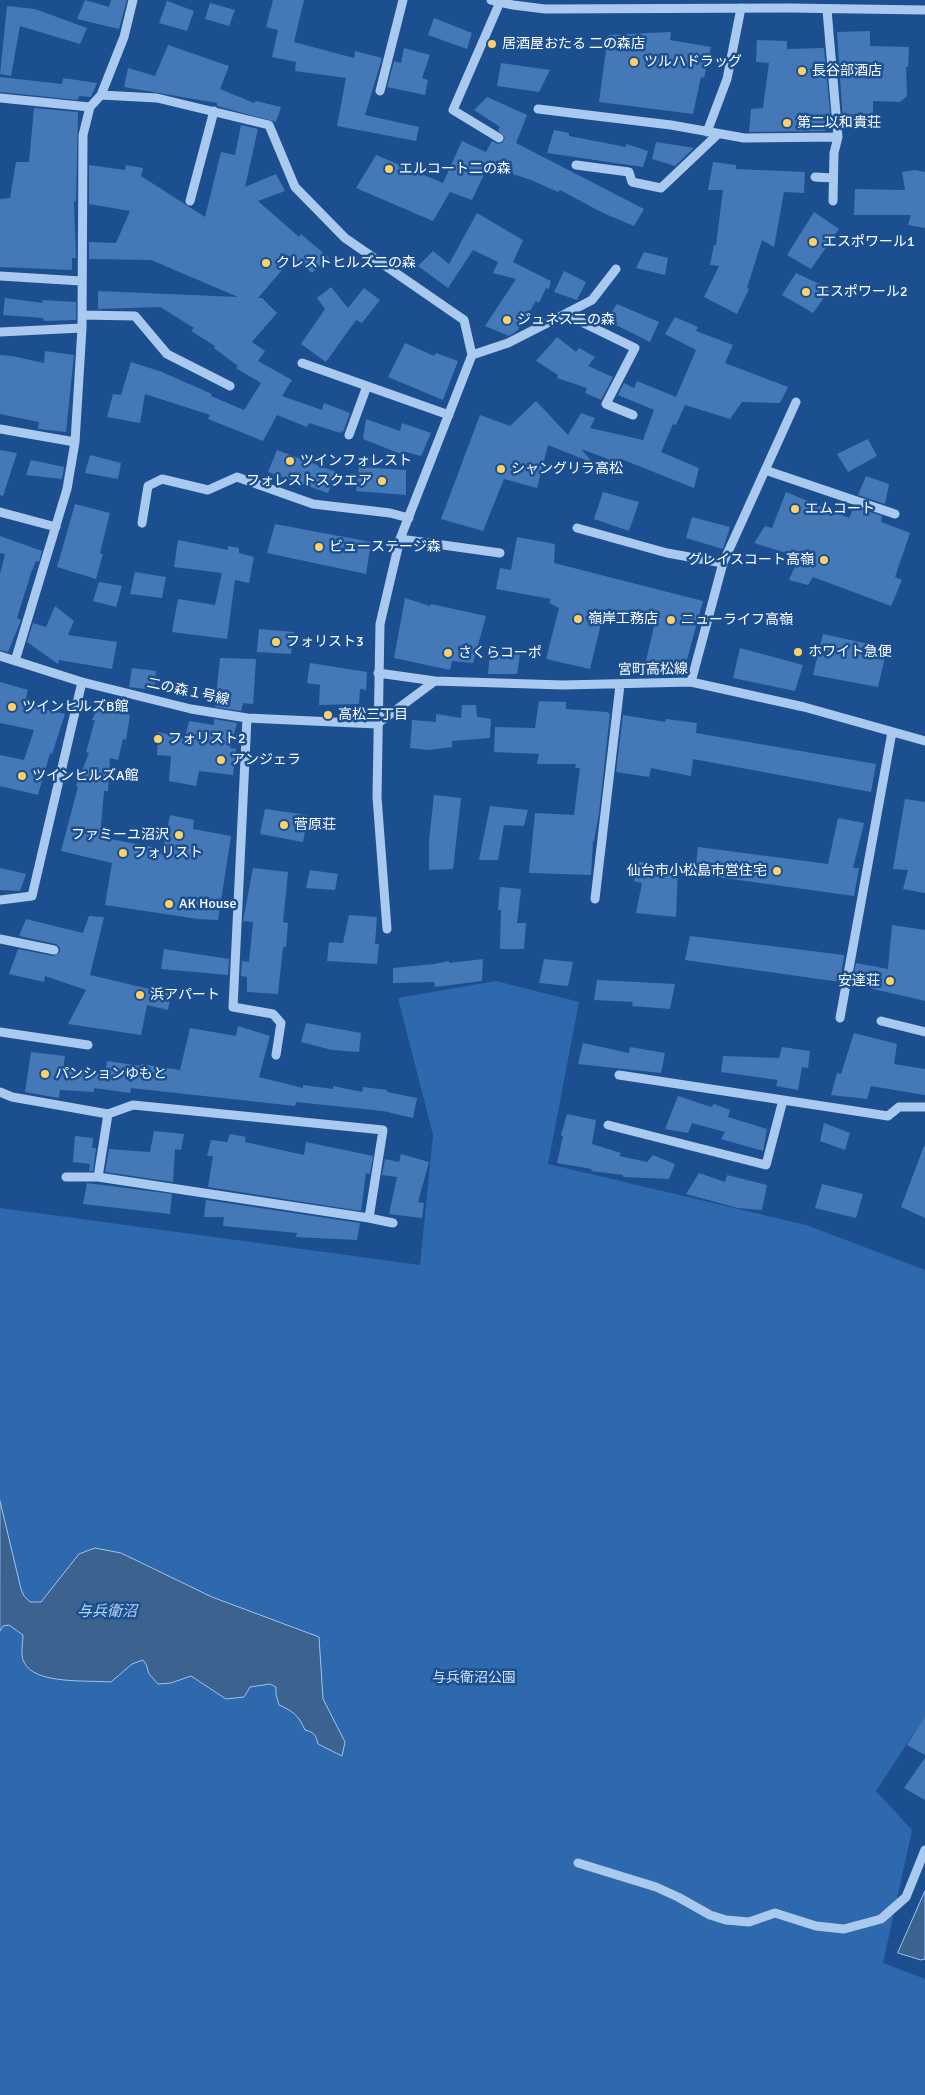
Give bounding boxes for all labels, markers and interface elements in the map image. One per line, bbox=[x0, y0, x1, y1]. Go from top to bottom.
place label: 居酒屋おたる 二の森店 bbox=[502, 36, 645, 52]
marker: 居酒屋おたる 二の森店 bbox=[486, 38, 498, 50]
place label: ツルハドラッグ bbox=[644, 54, 742, 70]
marker: ツルハドラッグ bbox=[628, 56, 640, 68]
place label: 長谷部酒店 bbox=[812, 63, 882, 79]
marker: 長谷部酒店 bbox=[796, 65, 808, 77]
place label: 第二以和貴荘 bbox=[797, 115, 881, 131]
marker: 第二以和貴荘 bbox=[781, 117, 793, 129]
place label: エルコート二の森 bbox=[399, 161, 511, 177]
marker: エルコート二の森 bbox=[383, 163, 395, 175]
place label: エスポワール1 bbox=[823, 234, 915, 250]
marker: エスポワール1 bbox=[807, 236, 819, 248]
place label: クレストヒルズ二の森 bbox=[276, 255, 416, 271]
marker: クレストヒルズ二の森 bbox=[260, 257, 272, 269]
place label: エスポワール2 bbox=[816, 284, 908, 300]
marker: エスポワール2 bbox=[800, 286, 812, 298]
place label: ジュネス二の森 bbox=[517, 312, 615, 328]
marker: ジュネス二の森 bbox=[501, 314, 513, 326]
place label: ツインフォレスト bbox=[300, 453, 412, 469]
marker: ツインフォレスト bbox=[284, 455, 296, 467]
place label: シャングリラ高松 bbox=[511, 461, 623, 477]
marker: シャングリラ高松 bbox=[495, 463, 507, 475]
place label: フォレストスクエア bbox=[246, 473, 372, 489]
marker: フォレストスクエア bbox=[376, 475, 388, 487]
place label: エムコート bbox=[805, 501, 875, 517]
marker: エムコート bbox=[789, 503, 801, 515]
place label: ビューステージ森 bbox=[329, 539, 441, 555]
marker: ビューステージ森 bbox=[313, 541, 325, 553]
place label: グレイスコート高嶺 bbox=[688, 552, 814, 568]
marker: グレイスコート高嶺 bbox=[818, 554, 830, 566]
place label: 嶺岸工務店 bbox=[588, 611, 658, 627]
place label: ニューライフ高嶺 bbox=[681, 612, 793, 628]
marker: 嶺岸工務店 bbox=[572, 613, 584, 625]
marker: ニューライフ高嶺 bbox=[665, 614, 677, 626]
place label: フォリスト3 bbox=[286, 634, 364, 650]
marker: フォリスト3 bbox=[270, 636, 282, 648]
place label: ホワイト急便 bbox=[808, 644, 892, 660]
place label: さくらコーポ bbox=[458, 645, 542, 661]
marker: ホワイト急便 bbox=[792, 646, 804, 658]
marker: さくらコーポ bbox=[442, 647, 454, 659]
street label: 宮町高松線 bbox=[618, 661, 688, 679]
street label: 二の森１号線 bbox=[145, 675, 231, 709]
place label: ツインヒルズB館 bbox=[22, 699, 128, 715]
marker: ツインヒルズB館 bbox=[6, 701, 18, 713]
place label: 高松三丁目 bbox=[338, 707, 408, 723]
marker: 高松三丁目 bbox=[322, 709, 334, 721]
place label: フォリスト2 bbox=[168, 731, 246, 747]
marker: フォリスト2 bbox=[152, 733, 164, 745]
place label: アンジェラ bbox=[231, 752, 301, 768]
marker: アンジェラ bbox=[215, 754, 227, 766]
place label: ツインヒルズA館 bbox=[32, 768, 139, 784]
marker: ツインヒルズA館 bbox=[16, 770, 28, 782]
place label: 菅原荘 bbox=[294, 817, 336, 833]
marker: 菅原荘 bbox=[278, 819, 290, 831]
place label: ファミーユ沼沢 bbox=[71, 827, 169, 843]
marker: ファミーユ沼沢 bbox=[173, 829, 185, 841]
place label: フォリスト bbox=[133, 845, 203, 861]
marker: フォリスト bbox=[117, 847, 129, 859]
place label: 仙台市小松島市営住宅 bbox=[627, 863, 767, 879]
marker: 仙台市小松島市営住宅 bbox=[771, 865, 783, 877]
place label: AK House bbox=[179, 896, 236, 912]
marker: AK House bbox=[163, 898, 175, 910]
place label: 安達荘 bbox=[838, 973, 880, 989]
marker: 安達荘 bbox=[884, 975, 896, 987]
place label: 浜アパート bbox=[150, 987, 220, 1003]
marker: 浜アパート bbox=[134, 989, 146, 1001]
place label: パンションゆもと bbox=[55, 1066, 167, 1082]
marker: パンションゆもと bbox=[39, 1068, 51, 1080]
water label: 与兵衛沼 bbox=[77, 1603, 137, 1621]
park label: 与兵衛沼公園 bbox=[432, 1670, 516, 1686]

